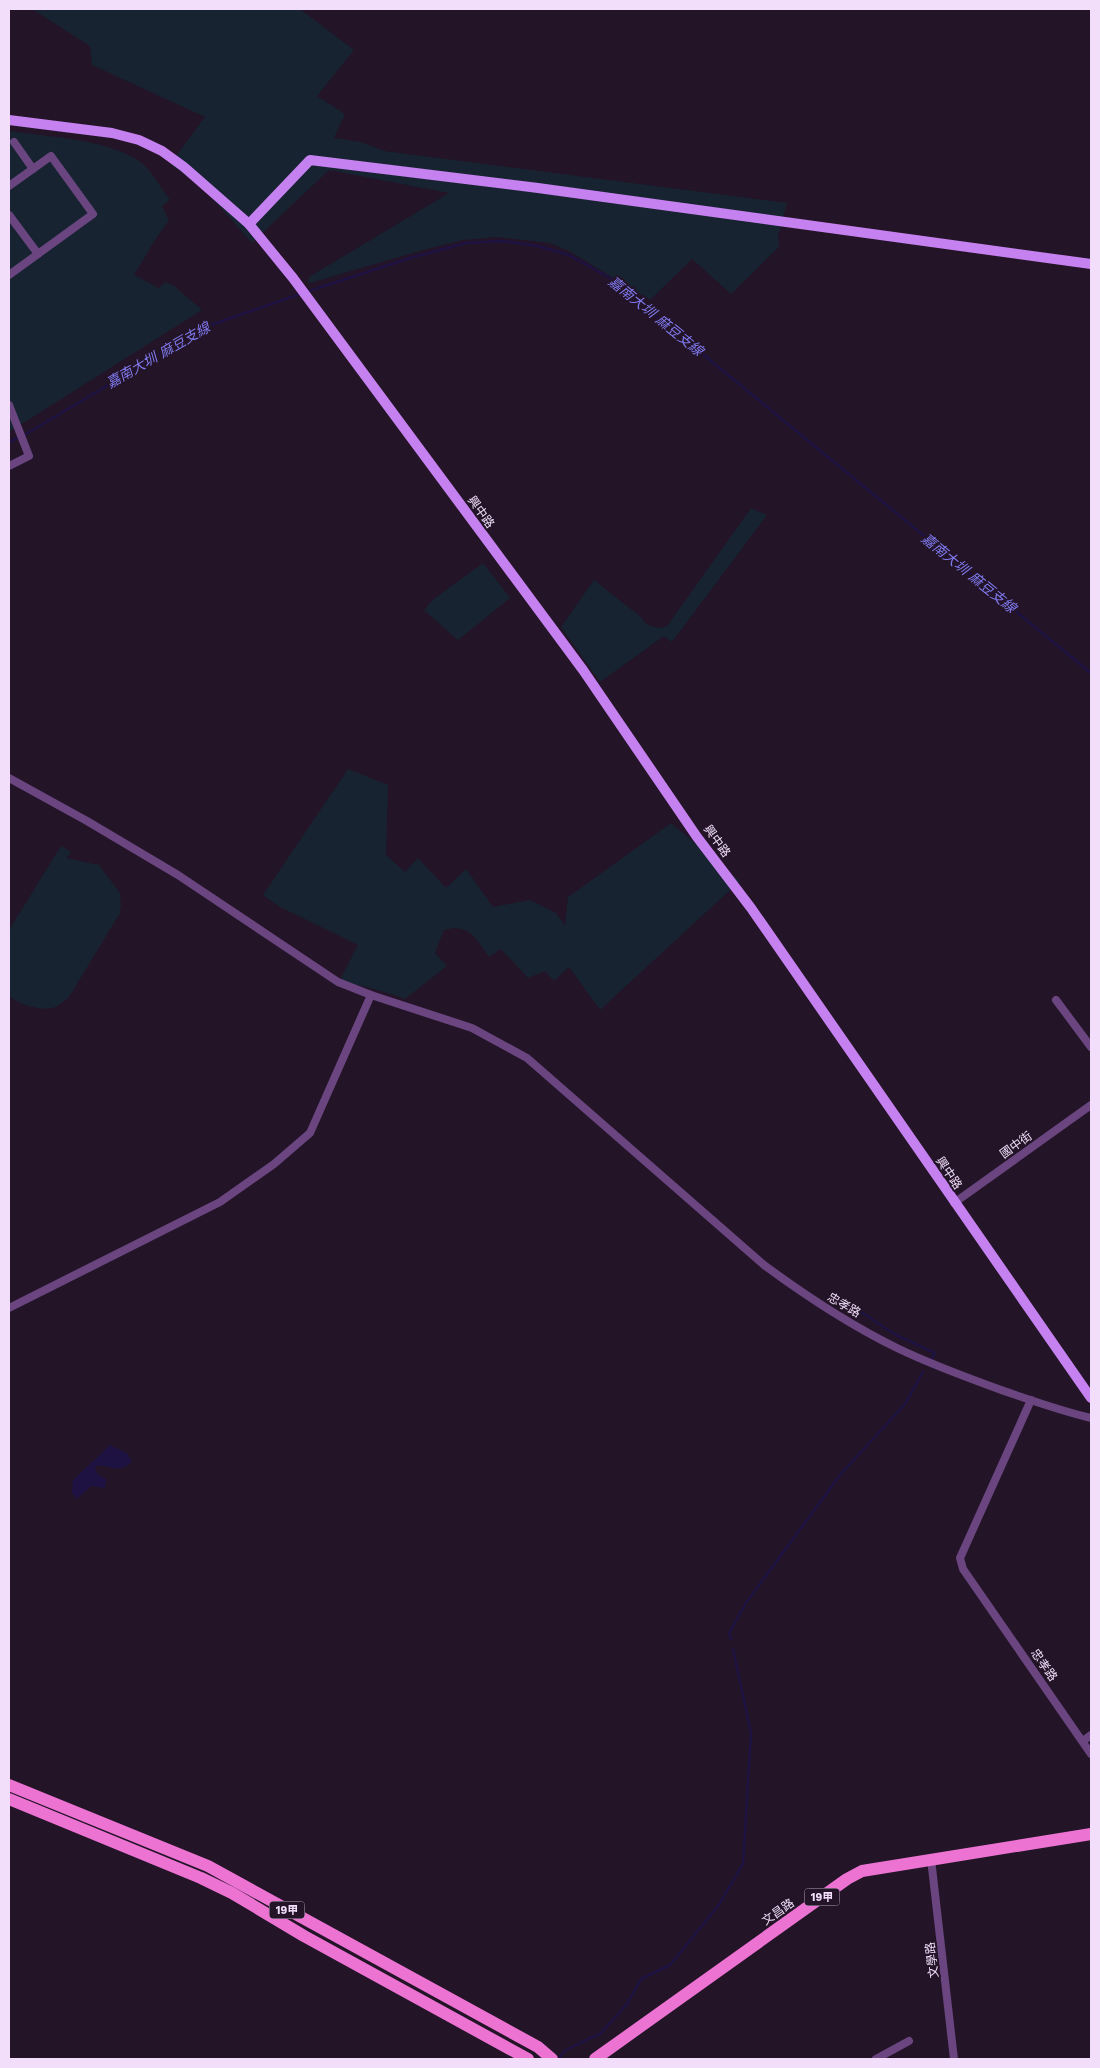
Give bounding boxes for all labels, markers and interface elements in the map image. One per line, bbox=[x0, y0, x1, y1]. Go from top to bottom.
water label: 嘉南大圳 麻豆支線 bbox=[606, 273, 708, 360]
water label: 嘉南大圳 麻豆支線 bbox=[103, 318, 214, 391]
street label: 興中路 bbox=[465, 493, 497, 531]
water label: 嘉南大圳 麻豆支線 bbox=[919, 530, 1021, 617]
street label: 興中路 bbox=[701, 822, 733, 860]
street label: 國中街 bbox=[997, 1129, 1035, 1161]
street label: 興中路 bbox=[933, 1154, 965, 1192]
street label: 忠孝路 bbox=[825, 1290, 863, 1320]
street label: 忠孝路 bbox=[1028, 1646, 1060, 1684]
road number: 19甲 bbox=[804, 1888, 840, 1905]
street label: 文昌路 bbox=[759, 1896, 797, 1928]
road number: 19甲 bbox=[270, 1902, 304, 1918]
street label: 文學路 bbox=[923, 1941, 941, 1979]

